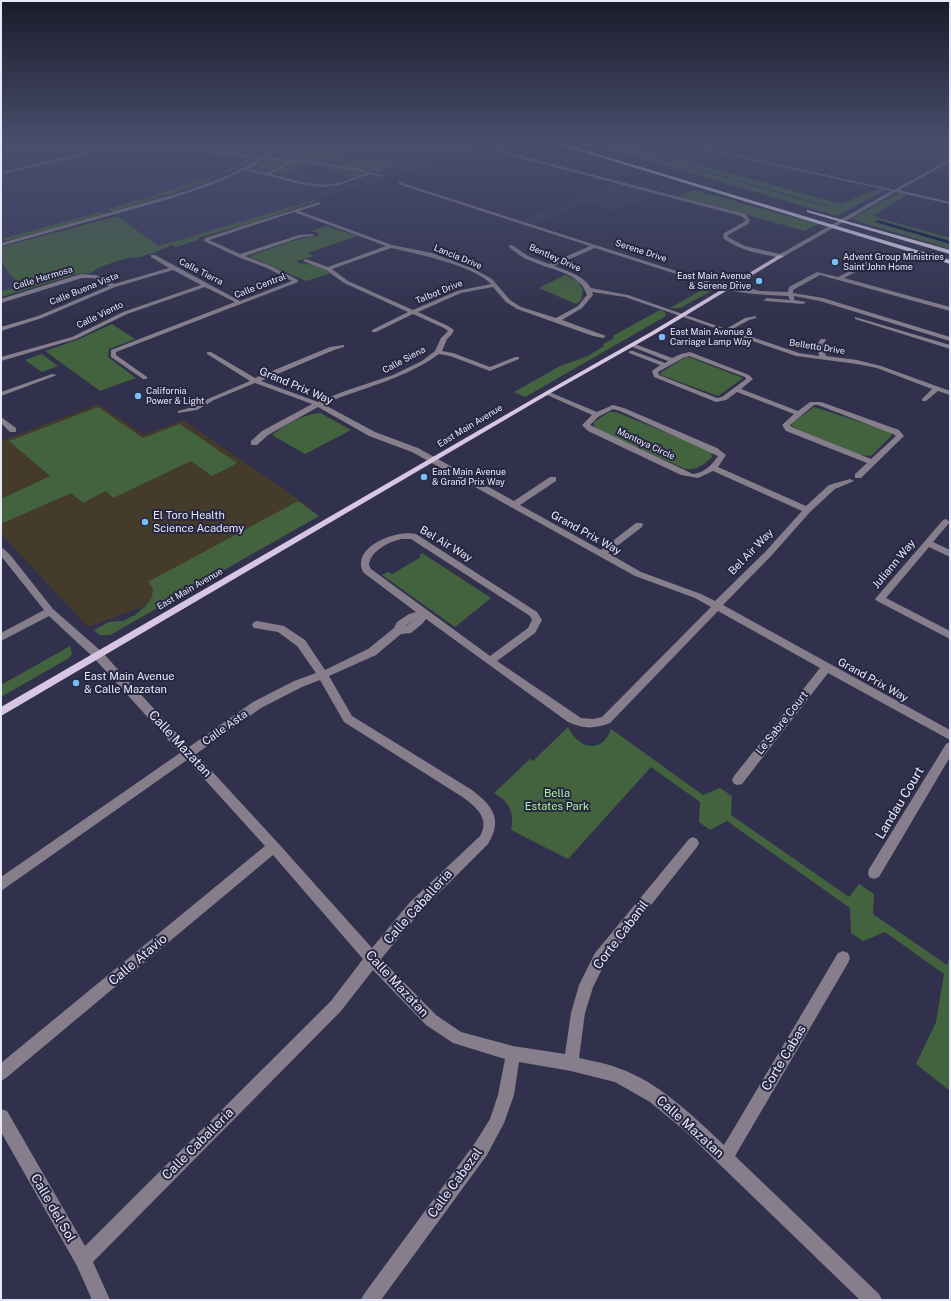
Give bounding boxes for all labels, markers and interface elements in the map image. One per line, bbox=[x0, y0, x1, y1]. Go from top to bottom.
street label: Serene Drive bbox=[614, 238, 668, 264]
street label: Lancia Drive bbox=[432, 242, 484, 272]
street label: Bentley Drive bbox=[527, 242, 583, 274]
place label: Advent Group Ministries Saint John Home bbox=[843, 252, 944, 273]
street label: Calle Tierra bbox=[177, 256, 225, 288]
marker: Advent Group Ministries Saint John Home bbox=[830, 257, 840, 267]
street label: Calle Hermosa bbox=[12, 264, 74, 292]
street label: Calle Buena Vista bbox=[48, 270, 120, 308]
street label: Calle Central bbox=[233, 271, 287, 301]
place label: East Main Avenue & Serene Drive bbox=[677, 271, 751, 292]
marker: East Main Avenue & Serene Drive bbox=[754, 276, 764, 286]
street label: Talbot Drive bbox=[414, 278, 464, 306]
street label: Calle Viento bbox=[75, 299, 125, 331]
place label: East Main Avenue & Carriage Lamp Way bbox=[670, 327, 753, 348]
marker: East Main Avenue & Carriage Lamp Way bbox=[657, 332, 667, 342]
street label: Belletto Drive bbox=[788, 337, 846, 357]
street label: Calle Siena bbox=[381, 344, 427, 376]
street label: Grand Prix Way bbox=[257, 365, 335, 407]
place label: California Power & Light bbox=[146, 386, 204, 407]
marker: California Power & Light bbox=[133, 391, 143, 401]
street label: East Main Avenue bbox=[435, 402, 505, 450]
street label: Montoya Circle bbox=[615, 426, 677, 462]
place label: East Main Avenue & Grand Prix Way bbox=[432, 467, 506, 488]
marker: East Main Avenue & Grand Prix Way bbox=[419, 472, 429, 482]
street label: Grand Prix Way bbox=[548, 508, 624, 558]
place label: El Toro Health Science Academy bbox=[153, 509, 244, 535]
marker: El Toro Health Science Academy bbox=[140, 517, 150, 527]
street label: Bel Air Way bbox=[417, 523, 475, 565]
street label: Bel Air Way bbox=[726, 526, 776, 578]
street label: Juliann Way bbox=[870, 537, 918, 591]
street label: East Main Avenue bbox=[155, 566, 225, 612]
street label: Grand Prix Way bbox=[835, 655, 911, 705]
place label: East Main Avenue & Calle Mazatan bbox=[84, 670, 175, 696]
marker: East Main Avenue & Calle Mazatan bbox=[71, 678, 81, 688]
street label: Le Sabre Court bbox=[753, 689, 811, 757]
street label: Calle Mazatan bbox=[145, 707, 215, 781]
street label: Calle Asta bbox=[200, 708, 250, 748]
street label: Landau Court bbox=[872, 764, 928, 842]
park label: Bella Estates Park bbox=[525, 787, 589, 813]
street label: Calle Caballeria bbox=[380, 866, 456, 948]
street label: Corte Cabanil bbox=[590, 897, 652, 973]
street label: Calle Atavio bbox=[106, 931, 170, 989]
street label: Calle Mazatan bbox=[362, 947, 432, 1021]
street label: Corte Cabas bbox=[758, 1022, 810, 1094]
street label: Calle Mazatan bbox=[653, 1093, 727, 1161]
street label: Calle Caballeria bbox=[159, 1105, 237, 1183]
street label: Calle Cabezal bbox=[424, 1145, 486, 1221]
street label: Calle del Sol bbox=[27, 1171, 79, 1245]

